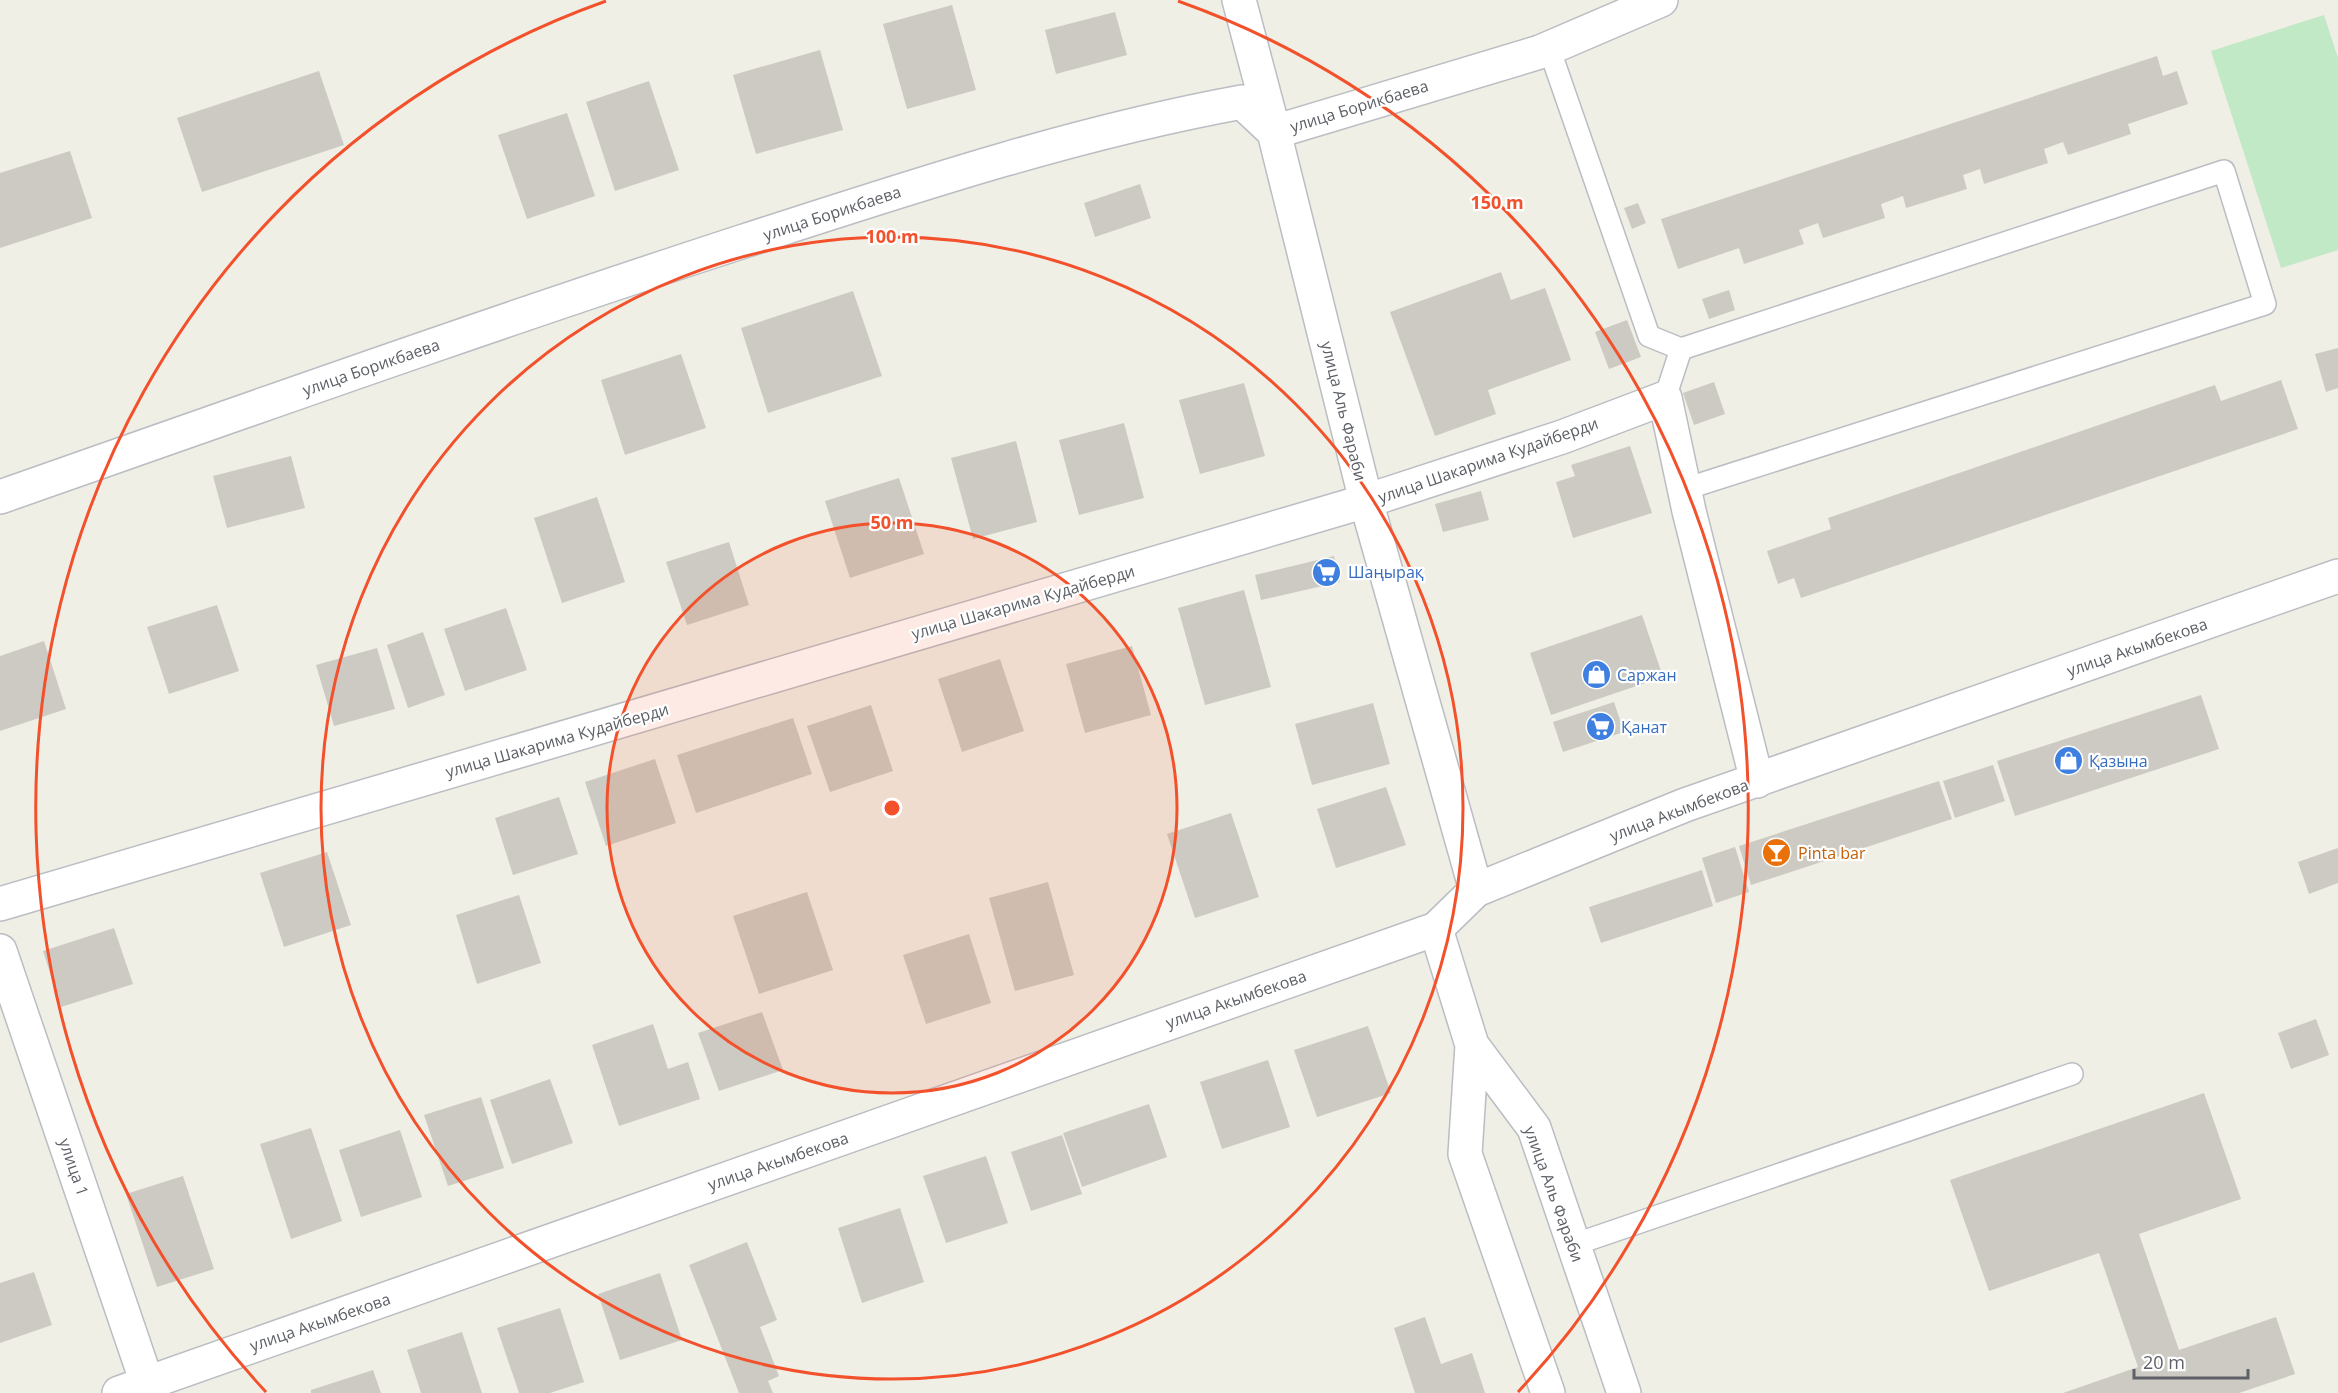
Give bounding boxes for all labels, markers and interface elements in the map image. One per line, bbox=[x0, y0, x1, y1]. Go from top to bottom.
street label: улица Борикбаева bbox=[1287, 75, 1431, 137]
street label: улица Борикбаева bbox=[760, 180, 904, 246]
text: 150 m bbox=[1470, 190, 1524, 214]
text: 100 m bbox=[865, 224, 919, 248]
street label: улица Борикбаева bbox=[300, 333, 442, 401]
street label: улица Аль Фараби bbox=[1316, 339, 1372, 483]
street label: улица Шакарима Кудайберди bbox=[1375, 412, 1601, 508]
text: 50 m bbox=[871, 510, 913, 534]
supermarket icon: Шаңырақ bbox=[1311, 556, 1343, 588]
street label: улица Шакарима Кудайберди bbox=[909, 560, 1137, 644]
place label: Шаңырақ bbox=[1348, 561, 1424, 583]
street label: улица Акымбекова bbox=[2064, 613, 2210, 681]
shop icon: Саржан bbox=[1580, 659, 1612, 691]
place label: Саржан bbox=[1617, 664, 1677, 686]
street label: улица Шакарима Кудайберди bbox=[443, 698, 671, 782]
supermarket icon: Қанат bbox=[1584, 711, 1616, 743]
place label: Қанат bbox=[1621, 716, 1667, 738]
shop icon: Қазына bbox=[2052, 745, 2084, 777]
place label: Қазына bbox=[2089, 750, 2148, 772]
street label: улица Акымбекова bbox=[1606, 773, 1752, 847]
centre of rings bbox=[882, 798, 902, 818]
bar icon: Pinta bar bbox=[1761, 837, 1793, 869]
place label: Pinta bar bbox=[1798, 842, 1866, 864]
street label: улица Акымбекова bbox=[1163, 965, 1309, 1033]
street label: улица Аль Фараби bbox=[1519, 1123, 1589, 1265]
street label: улица Акымбекова bbox=[705, 1127, 851, 1195]
street label: улица 1 bbox=[54, 1135, 94, 1199]
street label: улица Акымбекова bbox=[247, 1288, 393, 1356]
scale bar bbox=[2134, 1342, 2248, 1380]
text: 20 m bbox=[2143, 1350, 2185, 1374]

